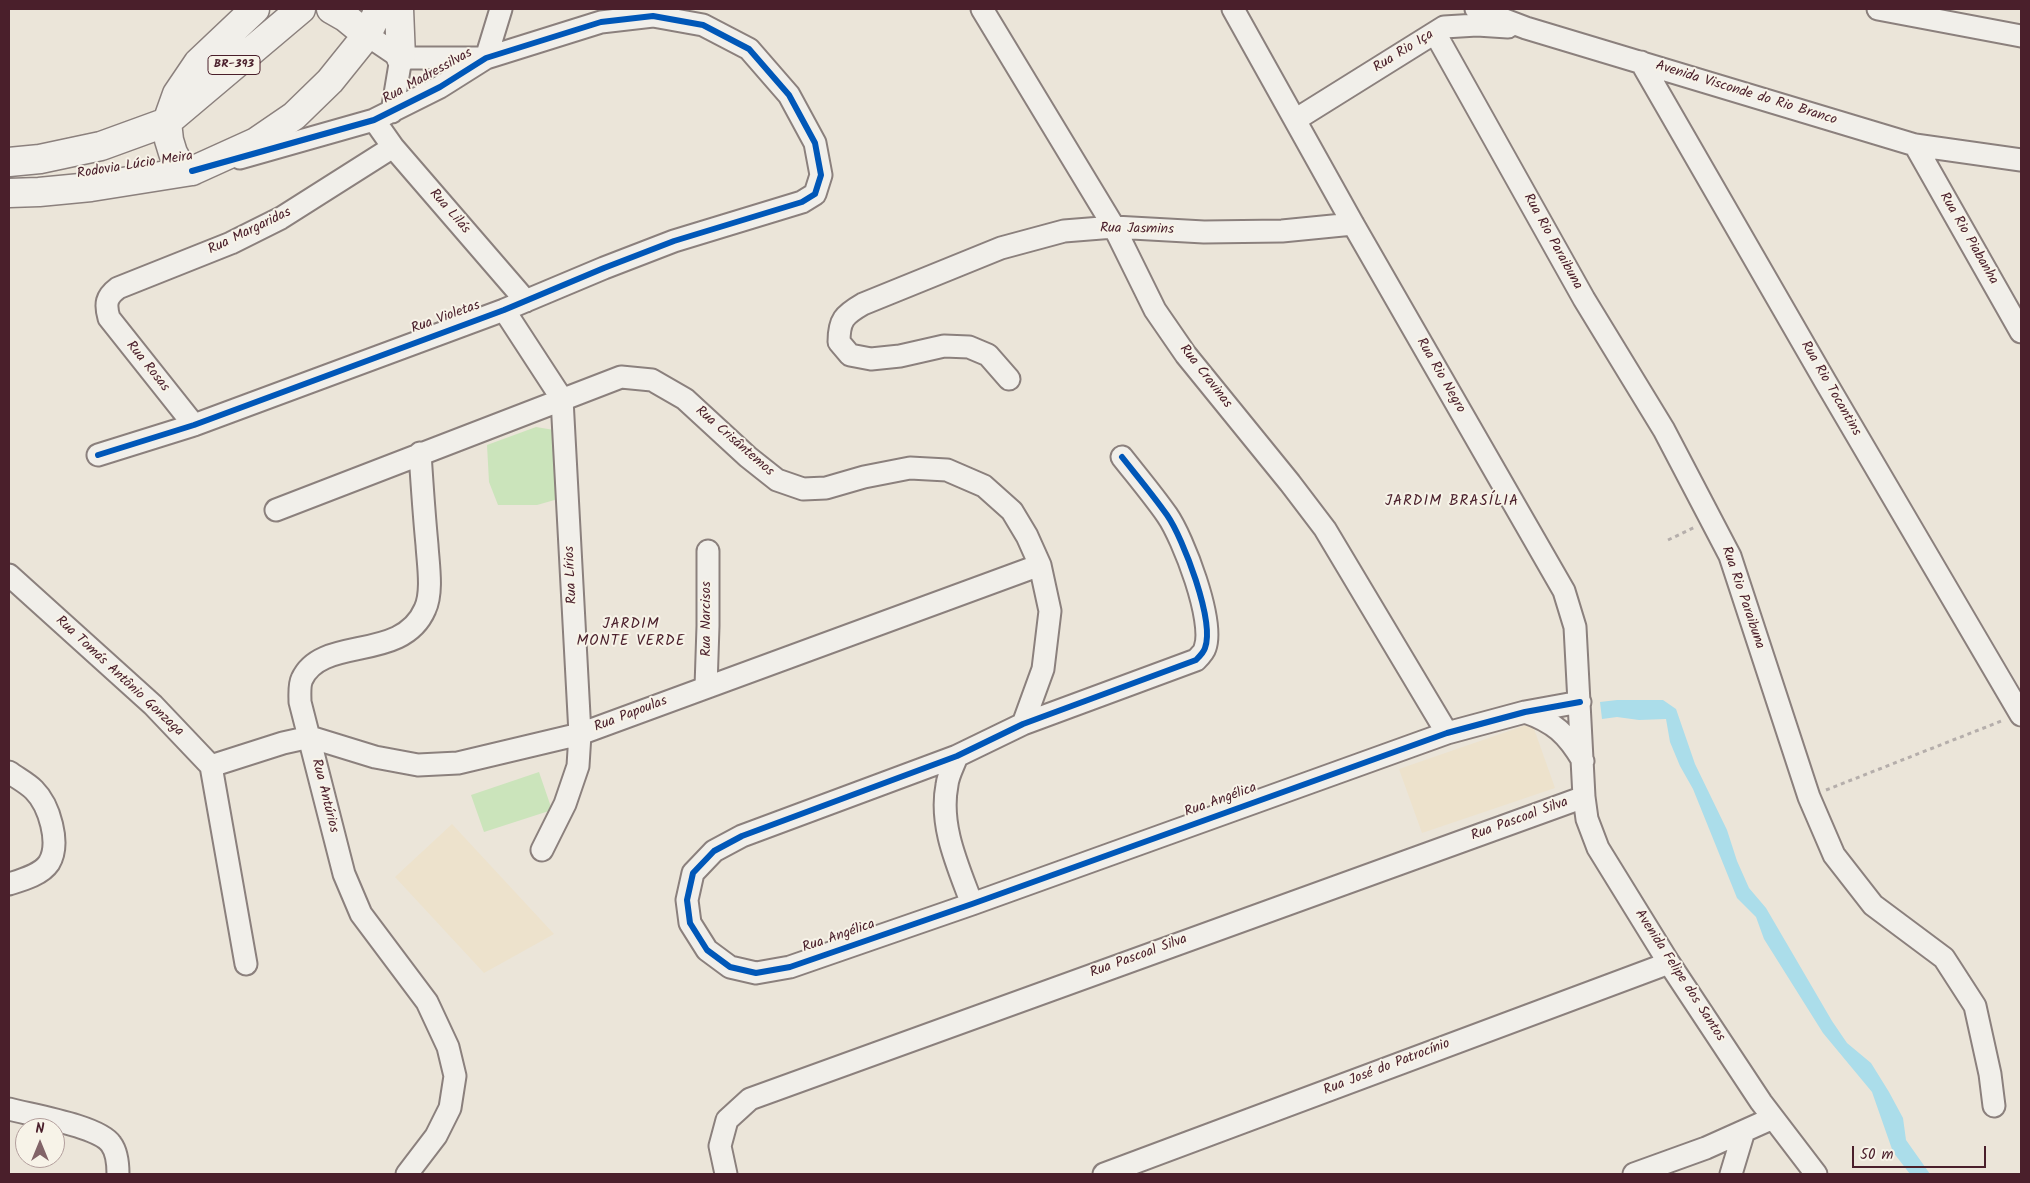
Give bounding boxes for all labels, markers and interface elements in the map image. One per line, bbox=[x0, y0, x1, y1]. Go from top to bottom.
street label: Rua Rio Iça bbox=[1371, 27, 1437, 77]
street label: Rua Madressilvas bbox=[380, 45, 476, 109]
road number: BR-393 bbox=[208, 56, 260, 74]
street label: Avenida Visconde do Rio Branco bbox=[1653, 58, 1839, 130]
street label: Rodovia Lúcio Meira bbox=[76, 149, 194, 183]
street label: Rua Lilás bbox=[425, 186, 473, 238]
street label: Rua Rio Piabanha bbox=[1935, 190, 2001, 288]
street label: Rua Rio Paraibuna bbox=[1519, 191, 1585, 293]
street label: Rua Margaridas bbox=[206, 205, 294, 259]
street label: Rua Jasmins bbox=[1100, 221, 1174, 239]
street label: Rua Violetas bbox=[409, 298, 483, 338]
street label: Rua Rio Negro bbox=[1412, 335, 1468, 417]
street label: Rua Rosas bbox=[122, 338, 172, 396]
street label: Rua Rio Tocantins bbox=[1796, 339, 1864, 439]
street label: Rua Cravinas bbox=[1175, 342, 1235, 412]
street label: Rua Crisântemos bbox=[691, 403, 777, 481]
district label: JARDIM BRASÍLIA bbox=[1383, 493, 1521, 511]
street label: Rua Lírios bbox=[562, 545, 582, 605]
street label: Rua Rio Paraibuna bbox=[1717, 545, 1767, 651]
street label: Rua Narcisos bbox=[700, 581, 716, 657]
street label: Rua Tomás Antônio Gonzaga bbox=[51, 613, 187, 741]
district label: JARDIM MONTE VERDE bbox=[575, 616, 687, 651]
street label: Rua Papoulas bbox=[592, 693, 670, 737]
street label: Rua Antúrios bbox=[307, 757, 341, 835]
street label: Rua Angélica bbox=[1183, 780, 1259, 822]
street label: Rua Pascoal Silva bbox=[1469, 795, 1571, 845]
street label: Avenida Felipe dos Santos bbox=[1630, 907, 1728, 1045]
street label: Rua Angélica bbox=[801, 917, 877, 957]
street label: Rua Pascoal Silva bbox=[1088, 932, 1190, 982]
street label: Rua José do Patrocínio bbox=[1321, 1036, 1453, 1100]
north arrow bbox=[15, 1118, 65, 1168]
text: N bbox=[36, 1118, 44, 1140]
scale bar bbox=[1855, 1136, 1989, 1168]
text: 50 m bbox=[1860, 1143, 1894, 1167]

